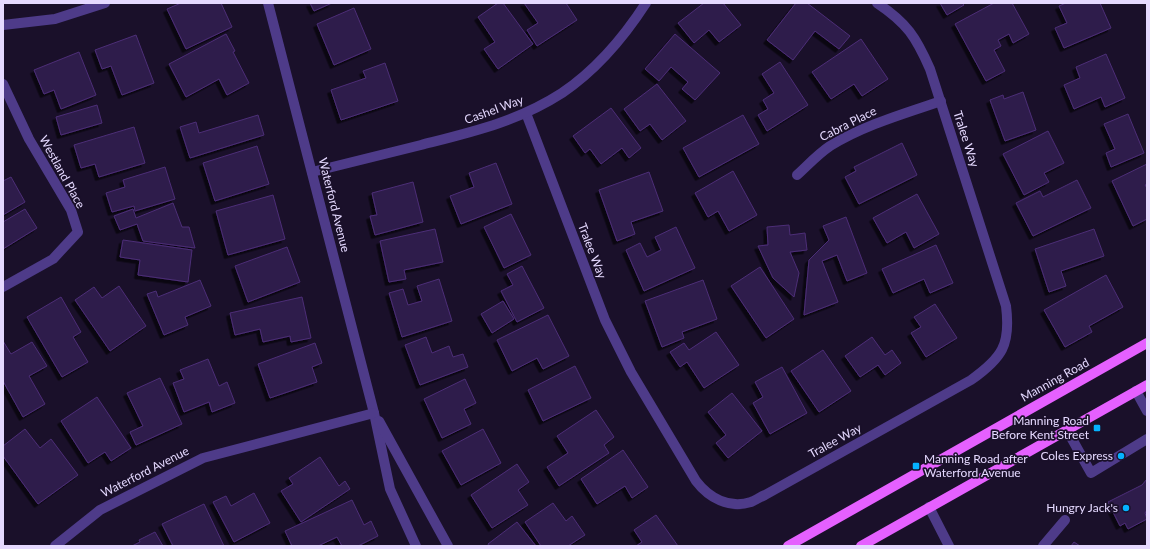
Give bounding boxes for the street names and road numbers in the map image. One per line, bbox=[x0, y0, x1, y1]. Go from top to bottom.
street label: Cashel Way bbox=[462, 92, 526, 127]
street label: Cabra Place bbox=[817, 103, 879, 144]
street label: Tralee Way bbox=[950, 109, 983, 170]
street label: Westland Place bbox=[36, 133, 89, 211]
street label: Waterford Avenue bbox=[316, 156, 353, 254]
street label: Tralee Way bbox=[575, 221, 610, 281]
street label: Manning Road bbox=[1018, 355, 1092, 405]
street label: Tralee Way bbox=[806, 420, 865, 461]
street label: Waterford Avenue bbox=[98, 443, 191, 500]

